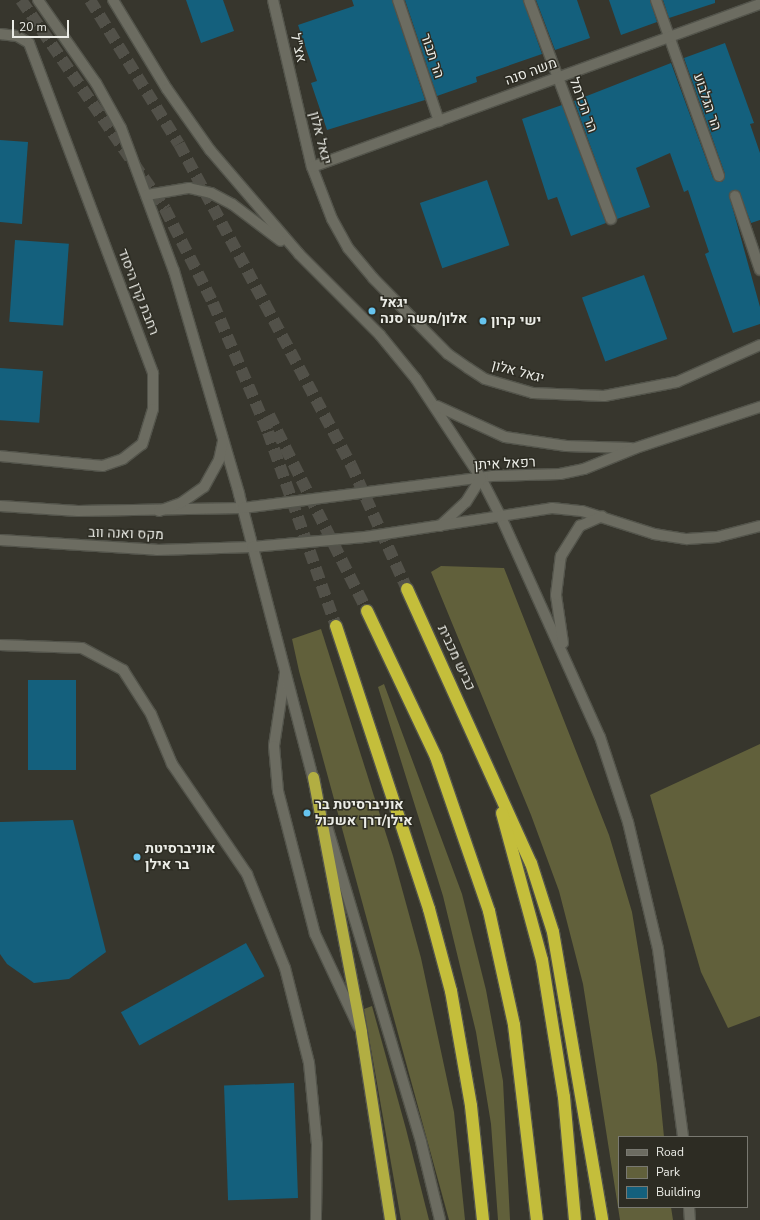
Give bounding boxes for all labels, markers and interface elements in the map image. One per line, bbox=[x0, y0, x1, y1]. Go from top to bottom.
scale bar bbox=[14, 12, 71, 38]
text: 20 m bbox=[19, 19, 47, 35]
street label: אצ"ל bbox=[287, 32, 309, 64]
street label: הר תבור bbox=[417, 32, 447, 80]
street label: משה סנה bbox=[503, 55, 559, 89]
street label: הר הגלבוע bbox=[689, 71, 725, 133]
street label: הר הכרמל bbox=[565, 75, 601, 135]
street label: יגאל אלון bbox=[305, 110, 335, 166]
street label: רחבת קרן היסוד bbox=[114, 246, 162, 338]
place label: יגאל אלון/משה סנה bbox=[380, 295, 467, 328]
marker: יגאל אלון/משה סנה bbox=[367, 306, 377, 316]
place label: ישי קרון bbox=[491, 313, 541, 329]
marker: ישי קרון bbox=[478, 316, 488, 326]
street label: יגאל אלון bbox=[490, 357, 546, 387]
street label: רפאל איתן bbox=[474, 454, 536, 474]
street label: מקס ואנה ווב bbox=[88, 524, 164, 544]
street label: כביש מכבית bbox=[433, 622, 479, 694]
place label: אוניברסיטת בר אילן/דרך אשכול bbox=[315, 797, 413, 830]
marker: אוניברסיטת בר אילן/דרך אשכול bbox=[302, 808, 312, 818]
place label: אוניברסיטת בר אילן bbox=[145, 841, 215, 874]
marker: אוניברסיטת בר אילן bbox=[132, 852, 142, 862]
legend bbox=[618, 1136, 748, 1208]
text: Road bbox=[656, 1144, 684, 1160]
text: Park bbox=[656, 1164, 680, 1180]
text: Building bbox=[656, 1184, 701, 1200]

